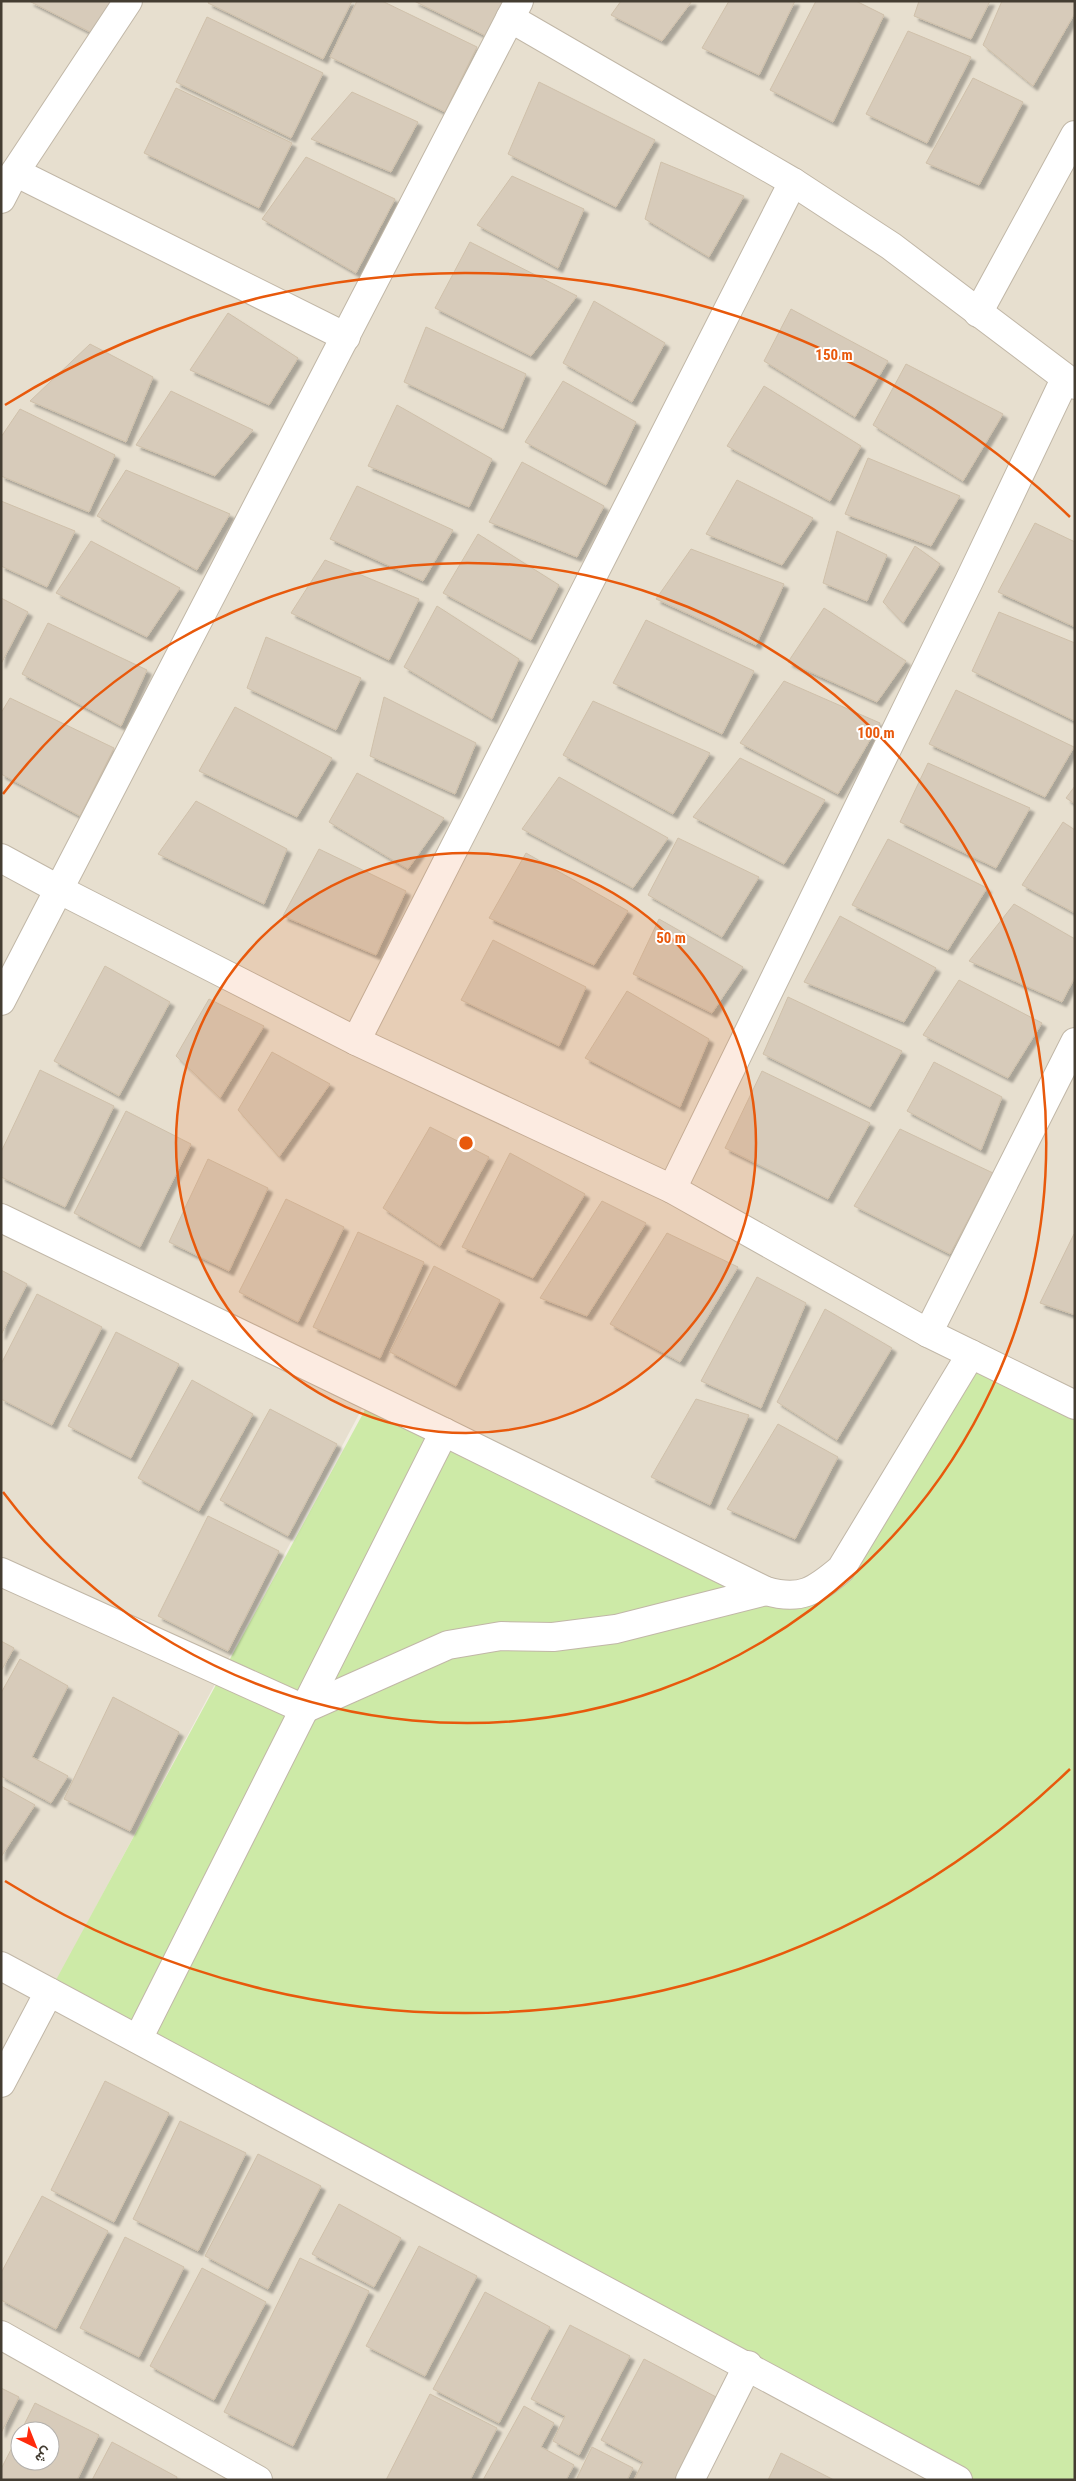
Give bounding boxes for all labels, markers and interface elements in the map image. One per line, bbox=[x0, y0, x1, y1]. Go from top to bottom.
text: 150 m bbox=[815, 346, 853, 364]
text: 100 m bbox=[857, 724, 895, 742]
text: 50 m bbox=[656, 929, 686, 947]
centre of rings bbox=[457, 1134, 475, 1152]
north arrow bbox=[10, 2421, 60, 2471]
text: ش bbox=[31, 2443, 55, 2467]

